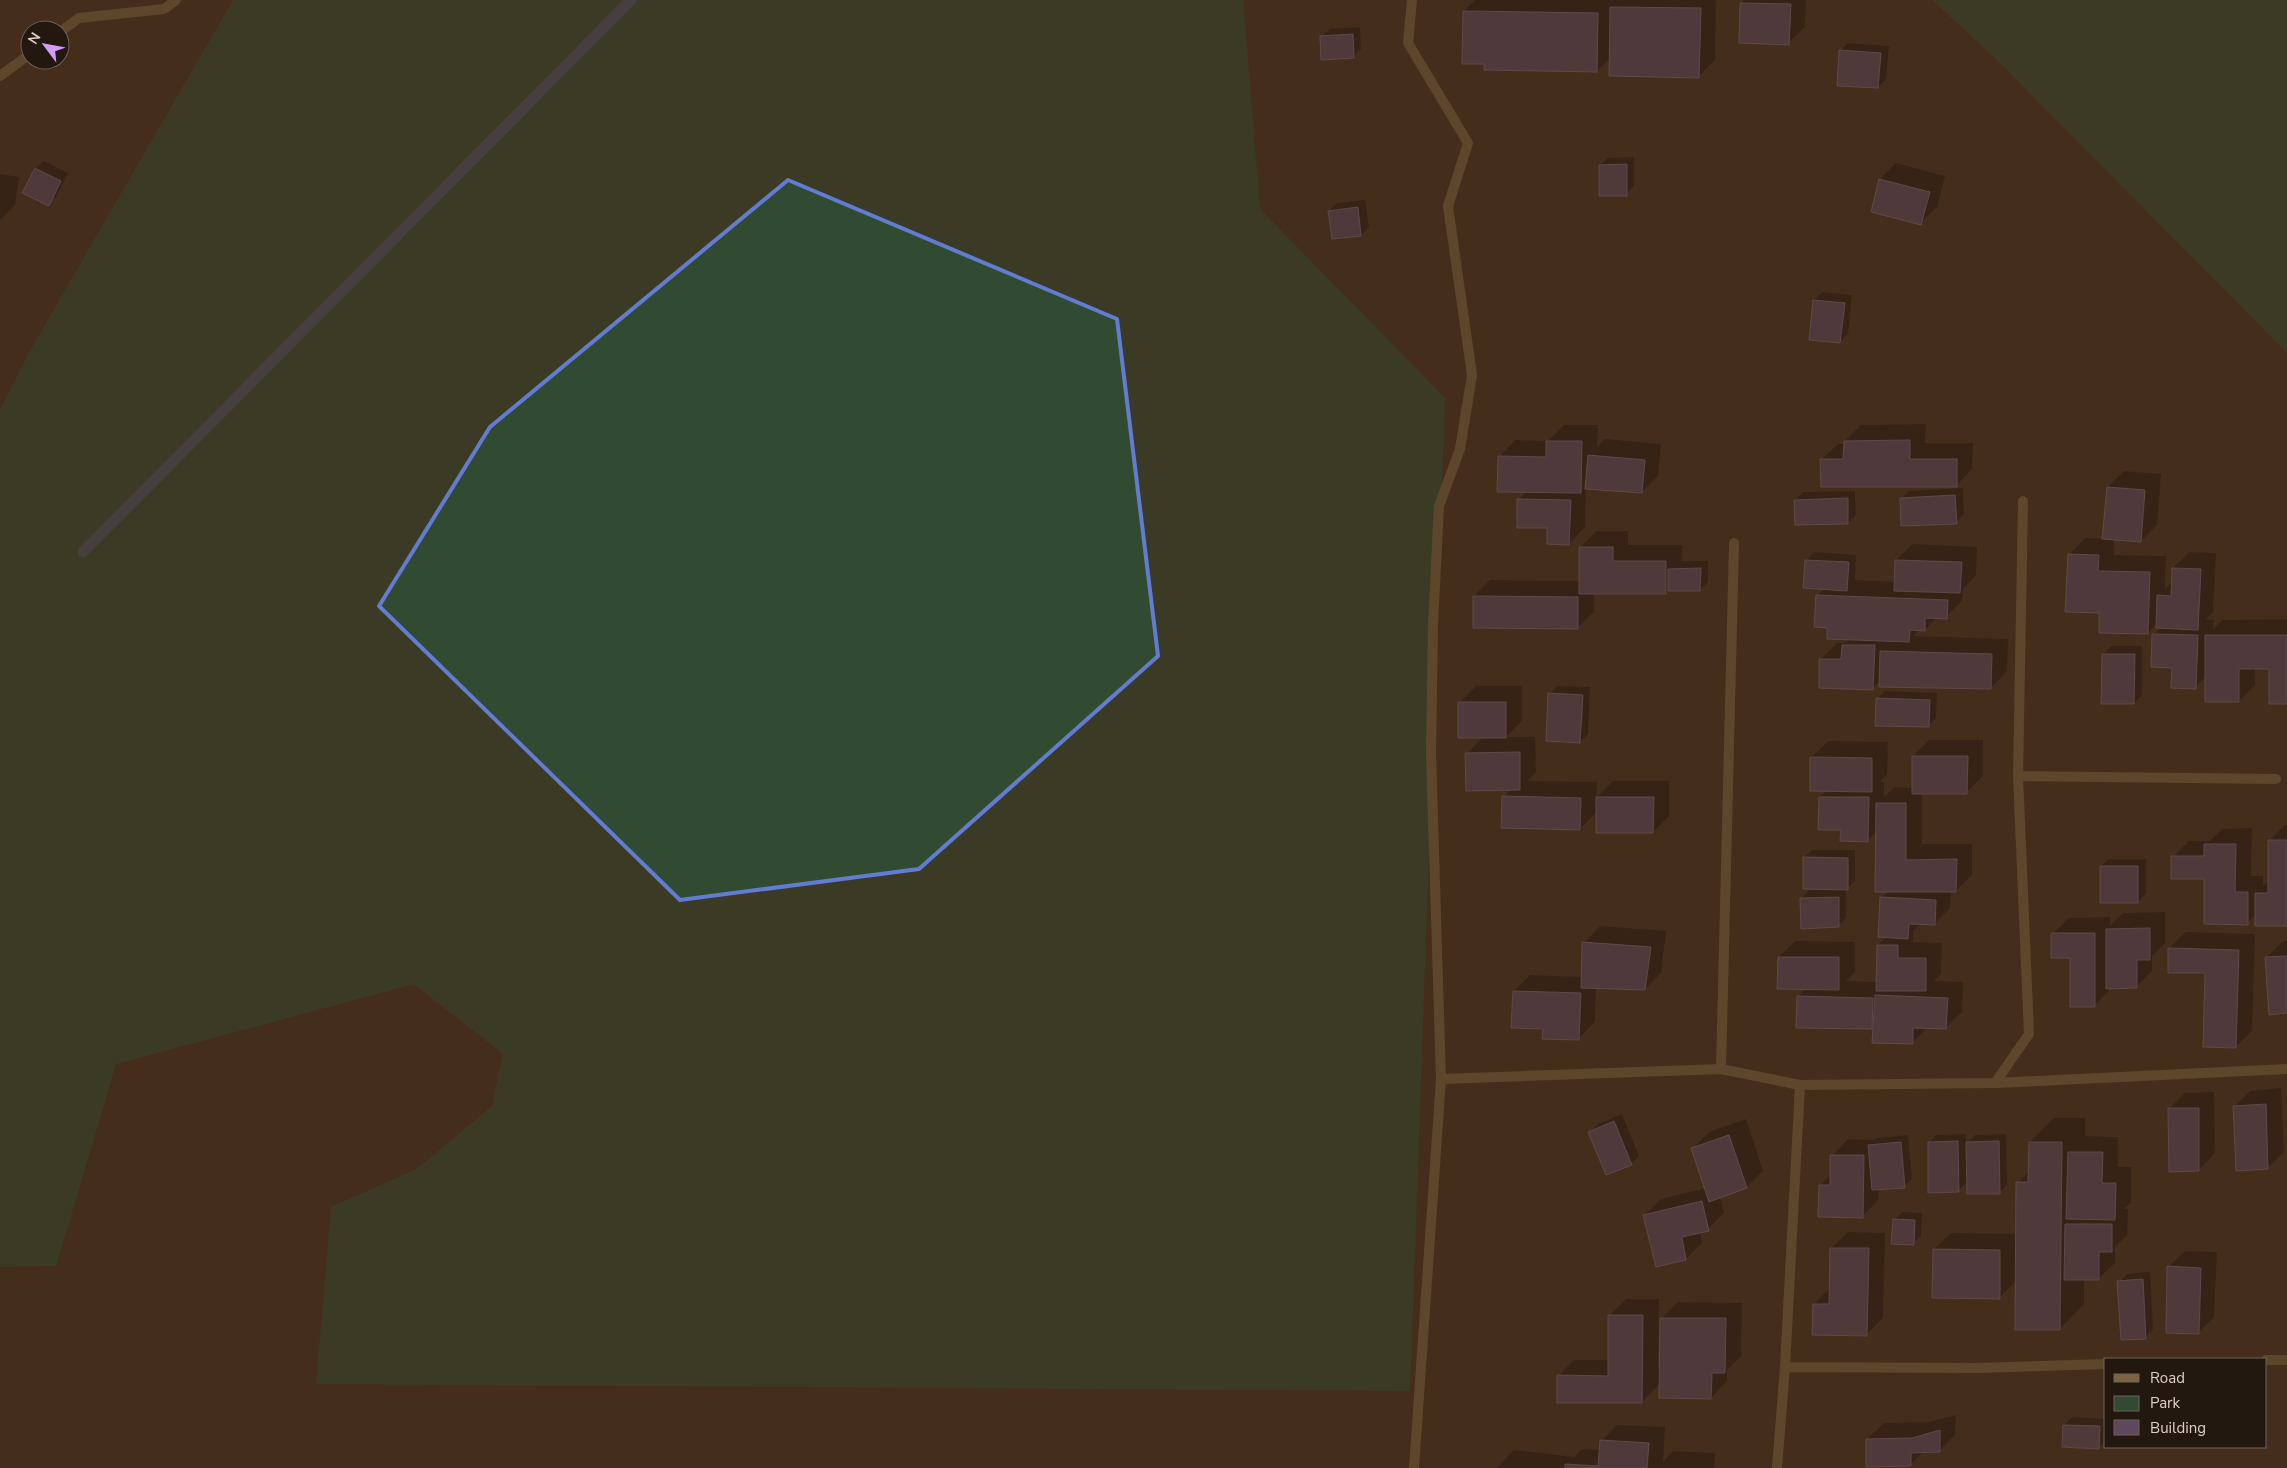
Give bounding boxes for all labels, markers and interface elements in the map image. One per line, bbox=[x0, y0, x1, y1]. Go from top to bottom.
north arrow bbox=[20, 20, 70, 70]
text: N bbox=[24, 29, 45, 48]
legend bbox=[2104, 1358, 2267, 1448]
text: Road bbox=[2150, 1368, 2185, 1388]
text: Park bbox=[2150, 1393, 2180, 1413]
text: Building bbox=[2150, 1418, 2206, 1438]

